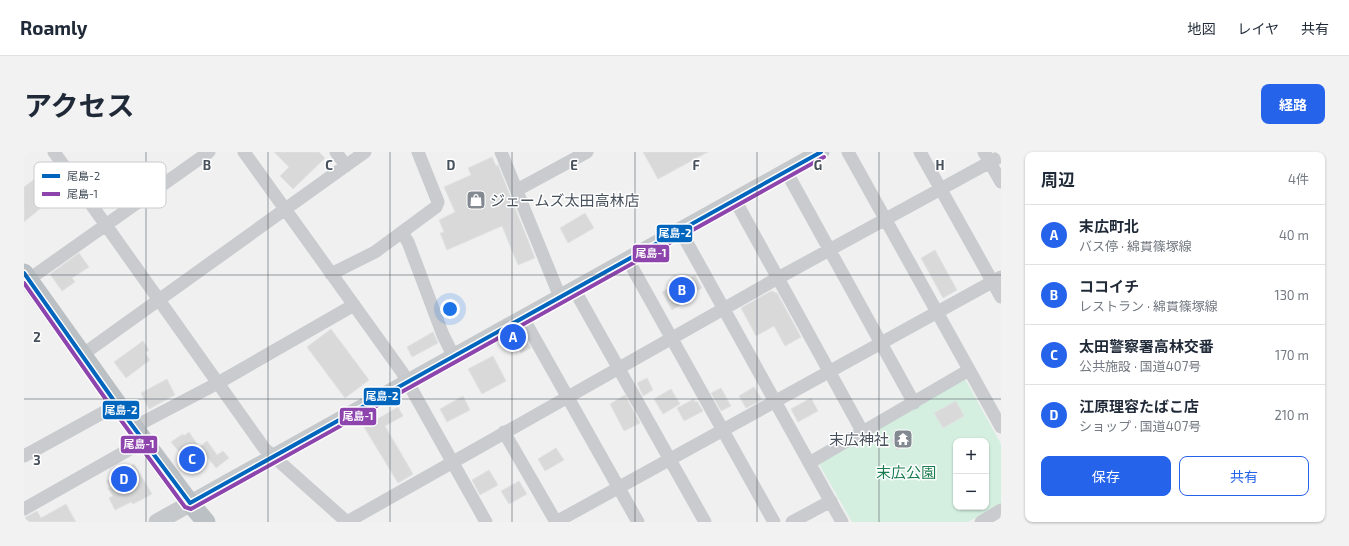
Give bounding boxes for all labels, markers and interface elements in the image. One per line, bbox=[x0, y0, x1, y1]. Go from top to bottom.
text: Roamly bbox=[20, 16, 87, 39]
text: 地図 bbox=[1187, 20, 1215, 37]
text: レイヤ bbox=[1237, 20, 1279, 37]
text: 共有 bbox=[1301, 20, 1329, 37]
button: 経路 bbox=[1261, 84, 1325, 124]
text: アクセス bbox=[24, 88, 135, 122]
text: B bbox=[203, 157, 211, 173]
text: C bbox=[325, 157, 333, 173]
text: D bbox=[447, 157, 456, 173]
text: E bbox=[570, 157, 578, 173]
text: F bbox=[692, 157, 700, 173]
text: G bbox=[814, 157, 822, 173]
text: H bbox=[936, 157, 945, 173]
legend bbox=[34, 162, 166, 208]
text: 尾島-2 bbox=[67, 169, 100, 182]
text: 周辺 bbox=[1041, 169, 1075, 189]
text: 4件 bbox=[1288, 171, 1309, 187]
text: 尾島-1 bbox=[67, 187, 98, 200]
shop icon: ジェームズ太田高林店 bbox=[465, 189, 487, 211]
place label: ジェームズ太田高林店 bbox=[490, 191, 640, 209]
text: 末広町北 bbox=[1079, 217, 1139, 235]
line badge: 尾島-2 bbox=[656, 224, 693, 243]
text: 尾島-2 bbox=[659, 226, 691, 239]
text: A bbox=[1050, 227, 1058, 243]
text: 40 m bbox=[1279, 227, 1309, 243]
text: バス停 · 綿貫篠塚線 bbox=[1079, 238, 1192, 254]
line badge: 尾島-1 bbox=[632, 244, 670, 263]
text: 尾島-1 bbox=[636, 246, 666, 259]
pin: B bbox=[669, 275, 695, 305]
text: ココイチ bbox=[1079, 277, 1139, 295]
text: B bbox=[1050, 287, 1058, 303]
text: 130 m bbox=[1274, 287, 1309, 303]
text: レストラン · 綿貫篠塚線 bbox=[1079, 298, 1218, 314]
your location bbox=[440, 299, 460, 319]
pin: A bbox=[500, 322, 526, 352]
text: 2 bbox=[33, 329, 41, 345]
text: 太田警察署高林交番 bbox=[1079, 337, 1214, 355]
text: C bbox=[1050, 347, 1058, 363]
text: 170 m bbox=[1275, 347, 1309, 363]
text: 公共施設 · 国道407号 bbox=[1079, 358, 1201, 374]
line badge: 尾島-2 bbox=[363, 387, 401, 406]
text: 尾島-2 bbox=[366, 389, 398, 402]
text: 江原理容たばこ店 bbox=[1079, 397, 1199, 415]
line badge: 尾島-2 bbox=[102, 400, 140, 420]
text: 尾島-2 bbox=[105, 403, 137, 416]
line badge: 尾島-1 bbox=[339, 407, 377, 426]
text: D bbox=[1050, 407, 1058, 423]
text: 210 m bbox=[1274, 407, 1309, 423]
text: 尾島-1 bbox=[343, 409, 373, 422]
text: ショップ · 国道407号 bbox=[1079, 418, 1201, 434]
temple icon: 末広神社 bbox=[892, 428, 914, 450]
place label: 末広神社 bbox=[829, 430, 889, 448]
line badge: 尾島-1 bbox=[120, 435, 158, 454]
text: 尾島-1 bbox=[124, 437, 154, 450]
map controls bbox=[953, 438, 989, 510]
button: + bbox=[953, 438, 989, 474]
pin: C bbox=[179, 444, 205, 474]
text: 3 bbox=[33, 452, 41, 468]
button: 保存 bbox=[1041, 456, 1171, 496]
button: 共有 bbox=[1179, 456, 1309, 496]
park label: 末広公園 bbox=[876, 463, 936, 481]
pin: D bbox=[111, 464, 137, 494]
button: − bbox=[953, 474, 989, 510]

